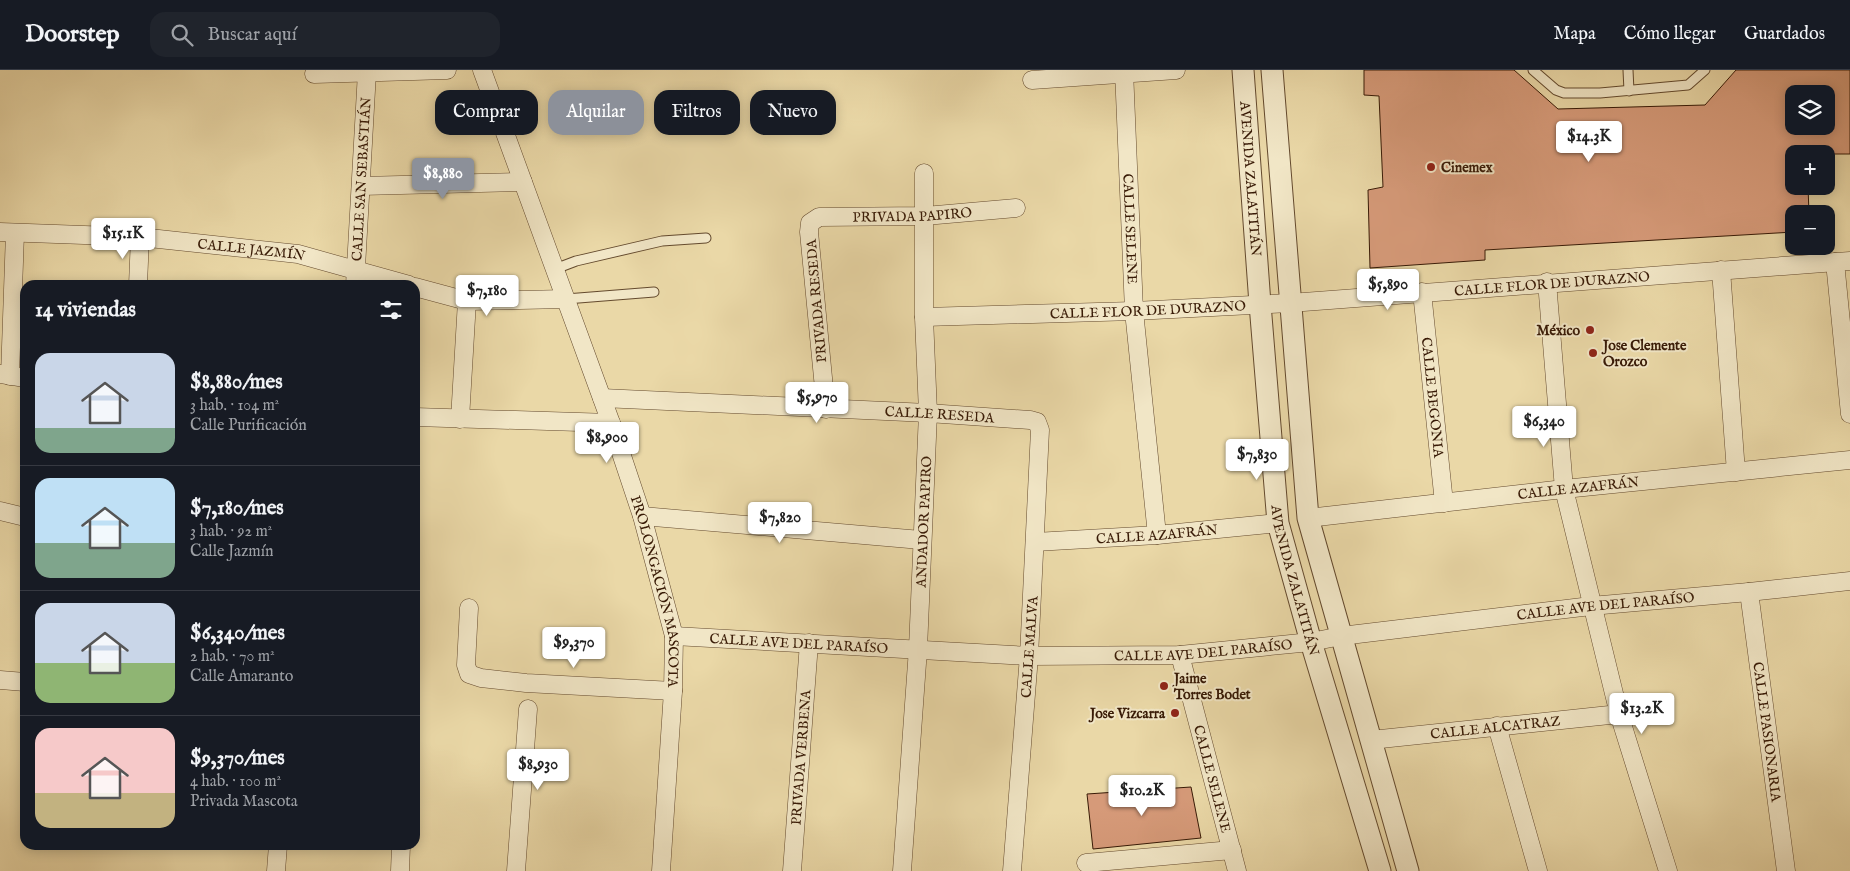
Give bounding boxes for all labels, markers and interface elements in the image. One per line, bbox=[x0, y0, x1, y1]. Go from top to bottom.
search box bbox=[150, 12, 500, 57]
text: Doorstep bbox=[25, 19, 120, 50]
icon: search bbox=[168, 21, 196, 49]
text: Buscar aquí bbox=[208, 23, 297, 47]
text: Mapa bbox=[1553, 23, 1596, 46]
text: Cómo llegar bbox=[1624, 23, 1716, 46]
text: Guardados bbox=[1744, 23, 1825, 46]
map controls bbox=[1785, 85, 1835, 255]
button: layers bbox=[1785, 85, 1835, 135]
chip: Comprar bbox=[435, 90, 538, 135]
chip: Alquilar bbox=[548, 90, 644, 135]
chip: Filtros bbox=[654, 90, 740, 135]
chip: Nuevo bbox=[750, 90, 836, 135]
street label: CALLE SAN SEBASTIÁN bbox=[348, 97, 376, 262]
street label: AVENIDA ZALATITÁN bbox=[1235, 100, 1265, 257]
pin: $14.3K bbox=[1548, 121, 1630, 163]
text: $14.3K bbox=[1567, 127, 1611, 147]
button: + bbox=[1785, 145, 1835, 195]
pin: $8,880 bbox=[402, 158, 484, 200]
place label: Cinemex bbox=[1441, 159, 1493, 177]
marker: Cinemex bbox=[1425, 161, 1437, 173]
text: $8,880 bbox=[423, 164, 463, 184]
street label: CALLE SELENE bbox=[1118, 173, 1141, 285]
street label: PRIVADA PAPIRO bbox=[852, 204, 973, 227]
button: − bbox=[1785, 205, 1835, 255]
pin: $15.1K bbox=[82, 218, 164, 260]
text: $15.1K bbox=[102, 224, 144, 244]
street label: CALLE JAZMÍN bbox=[196, 235, 307, 266]
street label: PRIVADA RESEDA bbox=[803, 238, 831, 363]
pin: $5,890 bbox=[1347, 268, 1429, 311]
street label: CALLE FLOR DE DURAZNO bbox=[1454, 268, 1651, 301]
pin: $7,180 bbox=[446, 274, 528, 317]
text: $5,890 bbox=[1368, 275, 1408, 295]
text: $7,180 bbox=[467, 281, 507, 301]
icon: filters bbox=[377, 296, 405, 324]
text: 14 viviendas bbox=[35, 297, 136, 324]
street label: CALLE FLOR DE DURAZNO bbox=[1050, 297, 1247, 323]
place label: México bbox=[1536, 322, 1580, 340]
marker: México bbox=[1584, 324, 1596, 336]
street label: CALLE BEGONIA bbox=[1417, 336, 1447, 459]
place label: Jose Clemente Orozco bbox=[1601, 337, 1687, 371]
marker: Jose Clemente Orozco bbox=[1587, 347, 1599, 359]
text: $8,880/mes bbox=[190, 369, 283, 396]
icon: home bbox=[75, 373, 135, 433]
pin: $5,970 bbox=[776, 382, 858, 424]
text: $5,970 bbox=[796, 388, 838, 408]
text: 3 hab. · 104 m² bbox=[190, 396, 279, 416]
street label: CALLE RESEDA bbox=[884, 403, 995, 428]
pin: $6,340 bbox=[1503, 406, 1585, 448]
text: $6,340 bbox=[1523, 412, 1565, 432]
text: Calle Purificación bbox=[190, 416, 307, 436]
pin: $8,900 bbox=[566, 422, 648, 464]
text: $8,900 bbox=[586, 428, 628, 448]
pin: $7,830 bbox=[1216, 438, 1298, 481]
text: $7,830 bbox=[1237, 445, 1277, 465]
street label: ANDADOR PAPIRO bbox=[913, 455, 936, 589]
street label: CALLE AZAFRÁN bbox=[1517, 473, 1640, 504]
street label: PROLONGACIÓN MASCOTA bbox=[626, 493, 683, 688]
text: $7,180/mes bbox=[190, 495, 284, 522]
icon: home bbox=[75, 498, 135, 558]
pin: $7,820 bbox=[739, 502, 821, 544]
street label: AVENIDA ZALATITÁN bbox=[1266, 503, 1323, 658]
text: $7,820 bbox=[759, 508, 801, 528]
street label: CALLE AZAFRÁN bbox=[1095, 521, 1218, 548]
text: 3 hab. · 92 m² bbox=[190, 522, 272, 542]
text: Calle Jazmín bbox=[190, 542, 273, 562]
street label: CALLE AVE DEL PARAÍSO bbox=[1516, 589, 1696, 625]
street label: CALLE MALVA bbox=[1017, 595, 1043, 699]
text: $6,340/mes bbox=[190, 620, 285, 647]
icon: home bbox=[75, 623, 135, 683]
pin: $9,370 bbox=[533, 626, 615, 669]
street label: CALLE AVE DEL PARAÍSO bbox=[709, 630, 889, 658]
text: $9,370 bbox=[553, 633, 595, 653]
street label: CALLE AVE DEL PARAÍSO bbox=[1114, 636, 1294, 665]
text: 2 hab. · 70 m² bbox=[190, 647, 275, 667]
street label: CALLE PASIONARIA bbox=[1748, 661, 1785, 804]
text: Calle Amaranto bbox=[190, 667, 293, 687]
place label: Jaime Torres Bodet bbox=[1172, 670, 1251, 704]
marker: Jaime Torres Bodet bbox=[1158, 680, 1170, 692]
street label: PRIVADA VERBENA bbox=[787, 688, 816, 826]
pin: $13.2K bbox=[1601, 692, 1683, 735]
text: $13.2K bbox=[1620, 699, 1664, 719]
place label: Jose Vizcarra bbox=[1088, 705, 1166, 723]
marker: Jose Vizcarra bbox=[1169, 707, 1181, 719]
street label: CALLE ALCATRAZ bbox=[1430, 712, 1562, 744]
street label: CALLE SELENE bbox=[1189, 723, 1235, 835]
text: $9,370/mes bbox=[190, 745, 285, 772]
icon: home bbox=[75, 748, 135, 808]
pin: $8,930 bbox=[497, 748, 579, 791]
text: $8,930 bbox=[518, 755, 558, 775]
text: 4 hab. · 100 m² bbox=[190, 772, 281, 792]
pin: $10.2K bbox=[1101, 774, 1183, 817]
text: $10.2K bbox=[1119, 781, 1165, 801]
text: Privada Mascota bbox=[190, 792, 298, 812]

